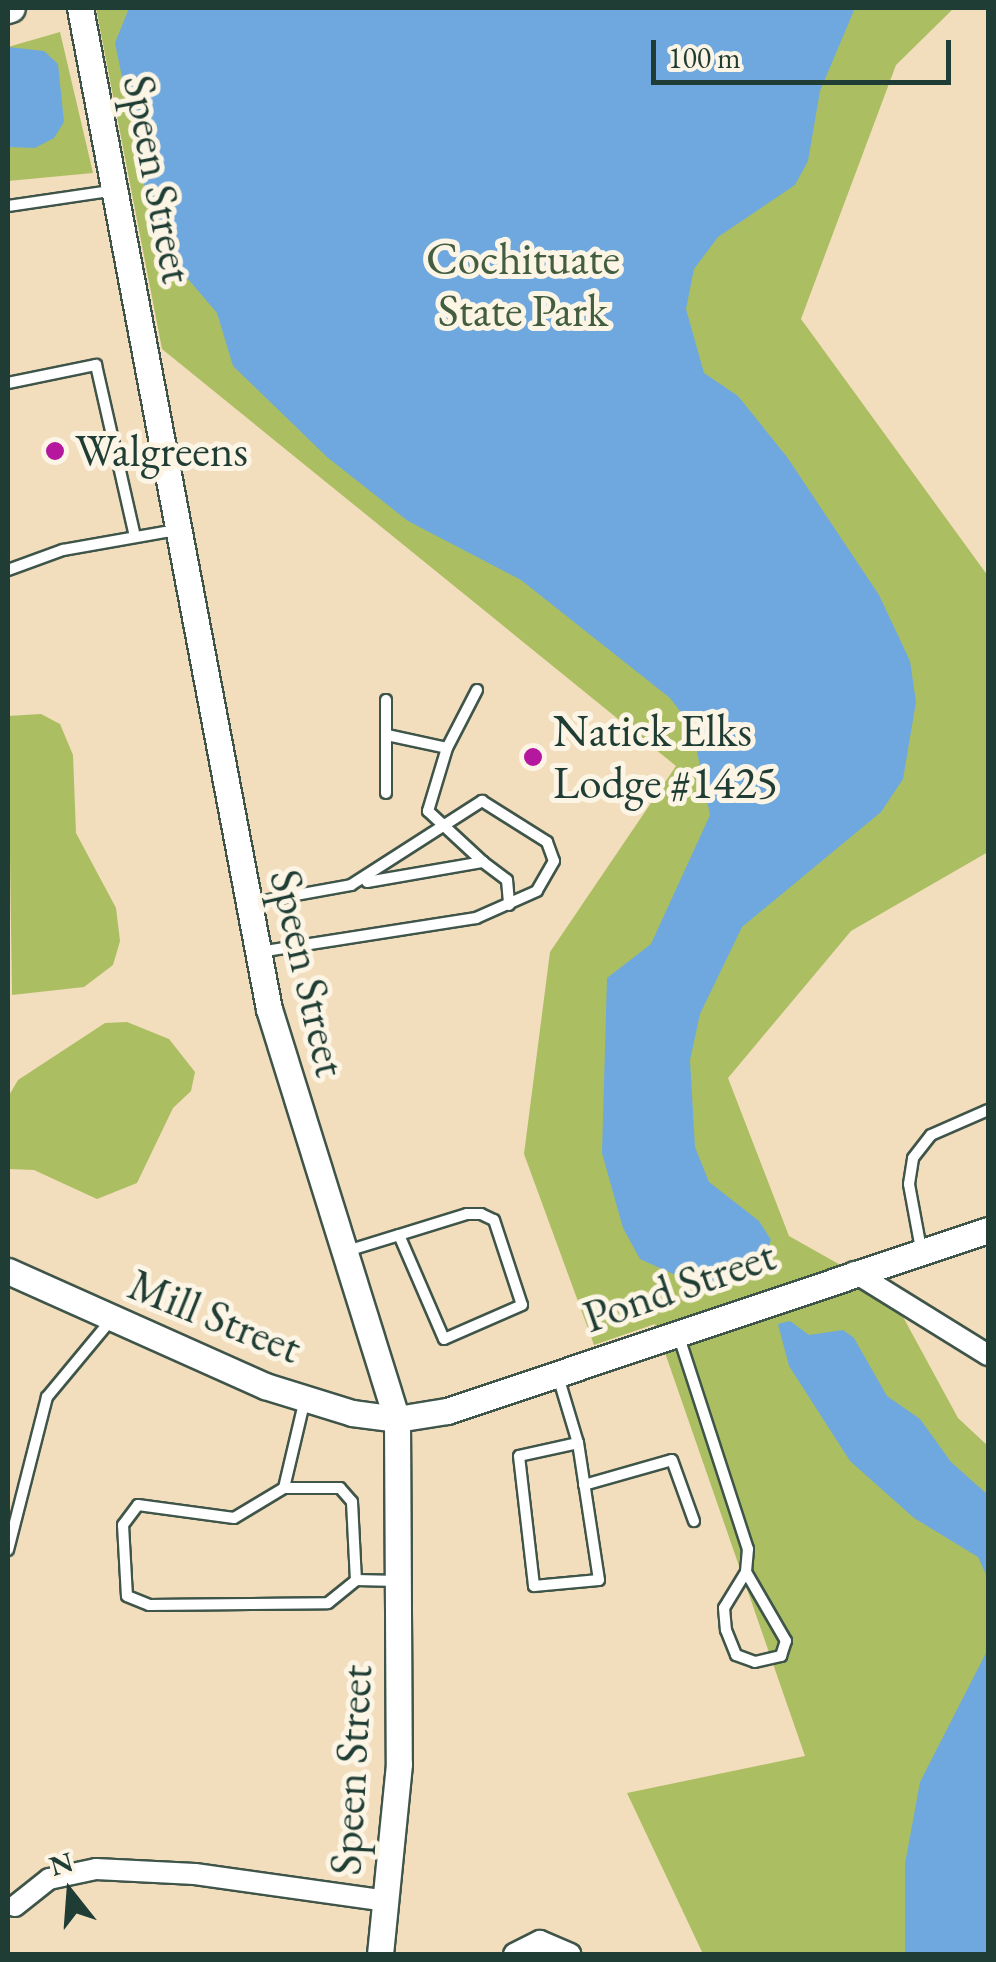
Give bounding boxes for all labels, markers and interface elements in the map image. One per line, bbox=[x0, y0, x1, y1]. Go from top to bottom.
scale bar bbox=[656, 20, 956, 82]
text: 100 m bbox=[668, 38, 741, 77]
street label: Speen Street bbox=[111, 71, 205, 287]
park label: Cochituate State Park bbox=[426, 232, 620, 338]
place label: Walgreens bbox=[75, 424, 248, 478]
marker: Walgreens bbox=[44, 440, 66, 462]
place label: Natick Elks Lodge #1425 bbox=[553, 704, 778, 810]
marker: Natick Elks Lodge #1425 bbox=[522, 746, 544, 768]
street label: Speen Street bbox=[258, 864, 358, 1082]
street label: Pond Street bbox=[576, 1228, 782, 1344]
street label: Mill Street bbox=[121, 1257, 309, 1375]
street label: Speen Street bbox=[319, 1663, 383, 1877]
north arrow bbox=[20, 1842, 120, 1942]
text: N bbox=[45, 1843, 77, 1884]

